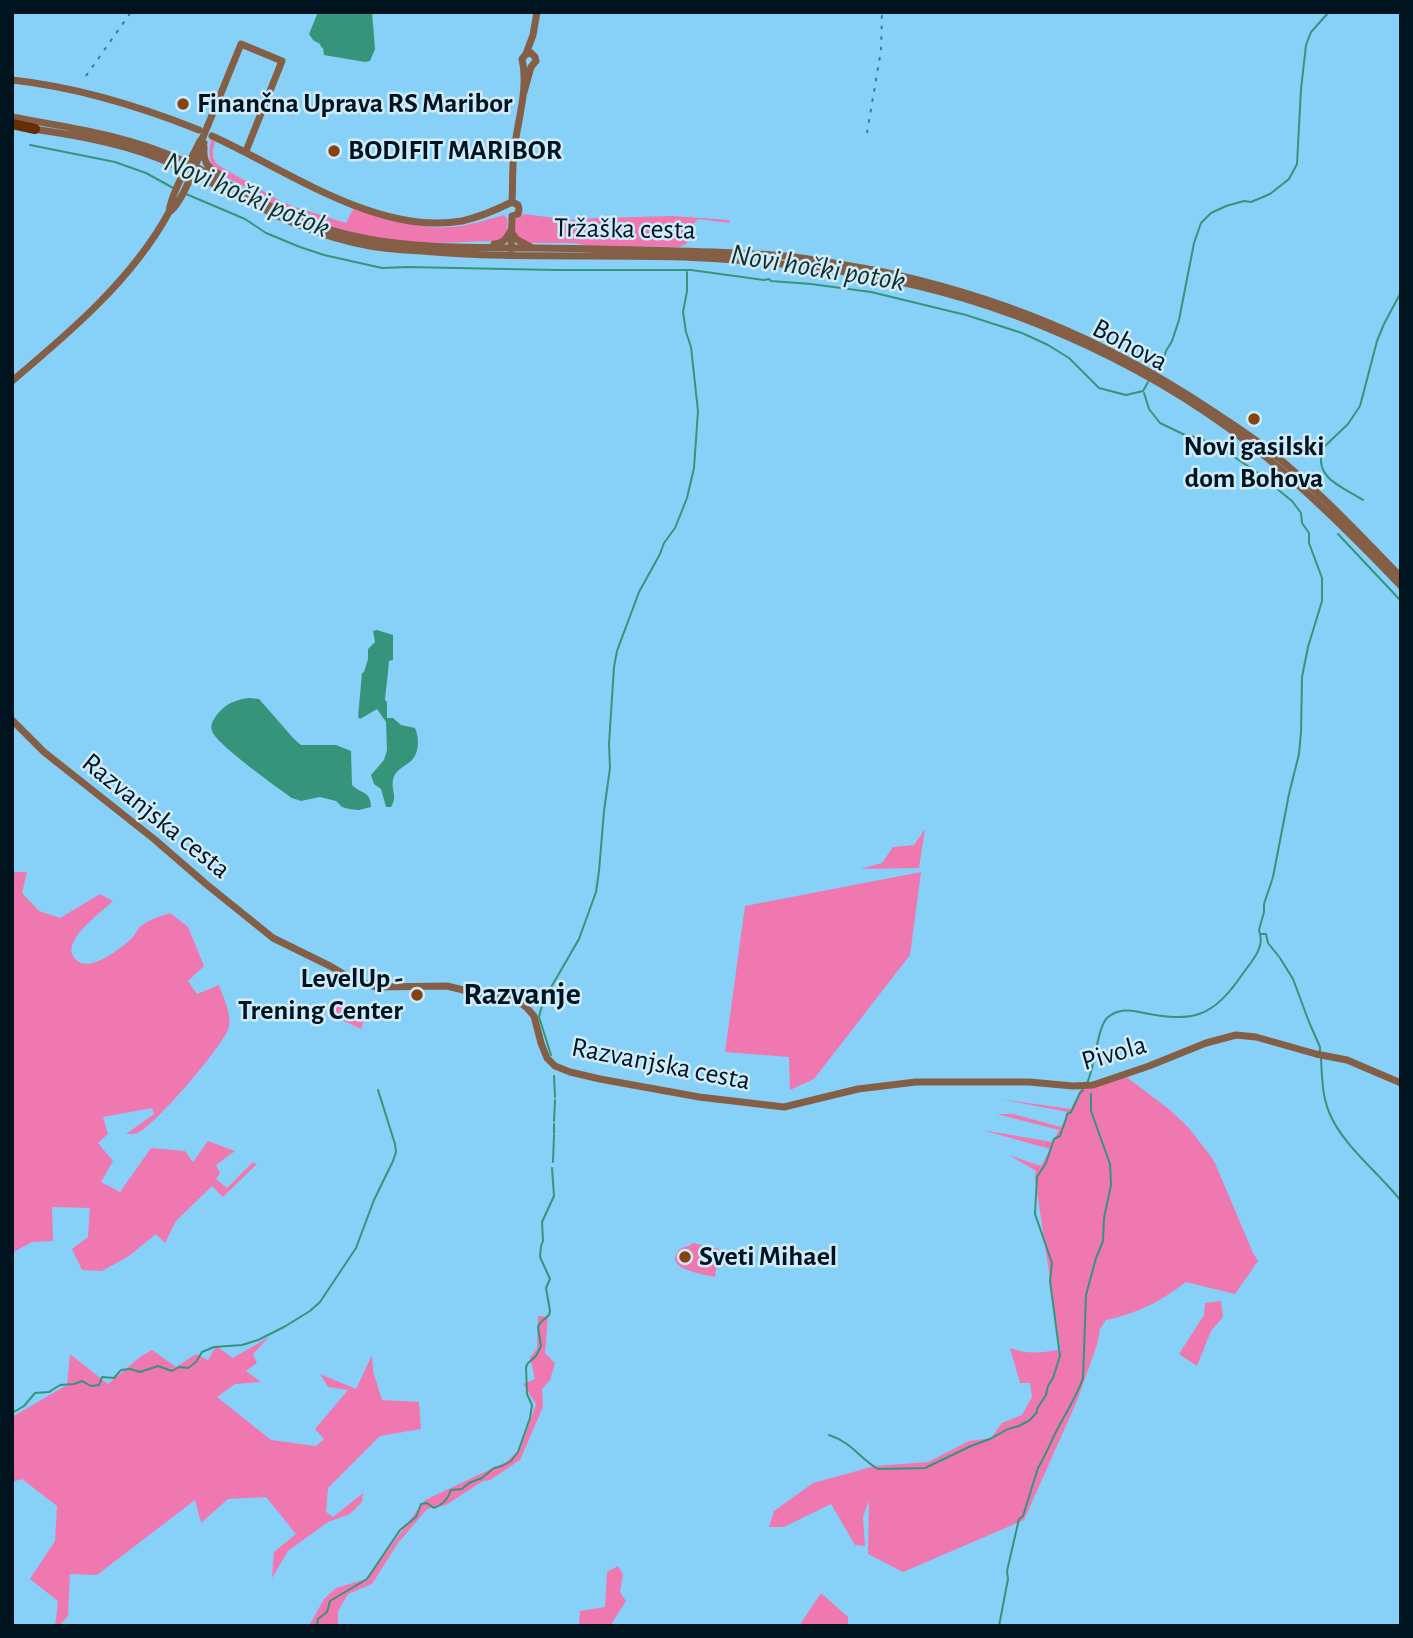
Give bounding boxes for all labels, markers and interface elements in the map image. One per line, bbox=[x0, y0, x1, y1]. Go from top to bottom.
place label: Finančna Uprava RS Maribor bbox=[197, 87, 513, 121]
marker: Finančna Uprava RS Maribor bbox=[175, 96, 191, 112]
place label: BODIFIT MARIBOR bbox=[348, 134, 562, 168]
marker: BODIFIT MARIBOR bbox=[326, 143, 342, 159]
water label: Novi hočki potok bbox=[159, 144, 335, 246]
street label: Tržaška cesta bbox=[554, 211, 696, 247]
water label: Novi hočki potok bbox=[728, 236, 908, 300]
street label: Bohova bbox=[1086, 311, 1174, 379]
marker: Novi gasilski dom Bohova bbox=[1246, 411, 1262, 427]
place label: Novi gasilski dom Bohova bbox=[1184, 430, 1324, 496]
street label: Razvanjska cesta bbox=[75, 746, 237, 886]
place label: LevelUp - Trening Center bbox=[238, 962, 403, 1028]
district label: Razvanje bbox=[463, 975, 581, 1013]
marker: LevelUp - Trening Center bbox=[409, 987, 425, 1003]
street label: Pivola bbox=[1077, 1028, 1151, 1078]
street label: Razvanjska cesta bbox=[569, 1030, 753, 1098]
place label: Sveti Mihael bbox=[699, 1240, 837, 1274]
marker: Sveti Mihael bbox=[677, 1249, 693, 1265]

